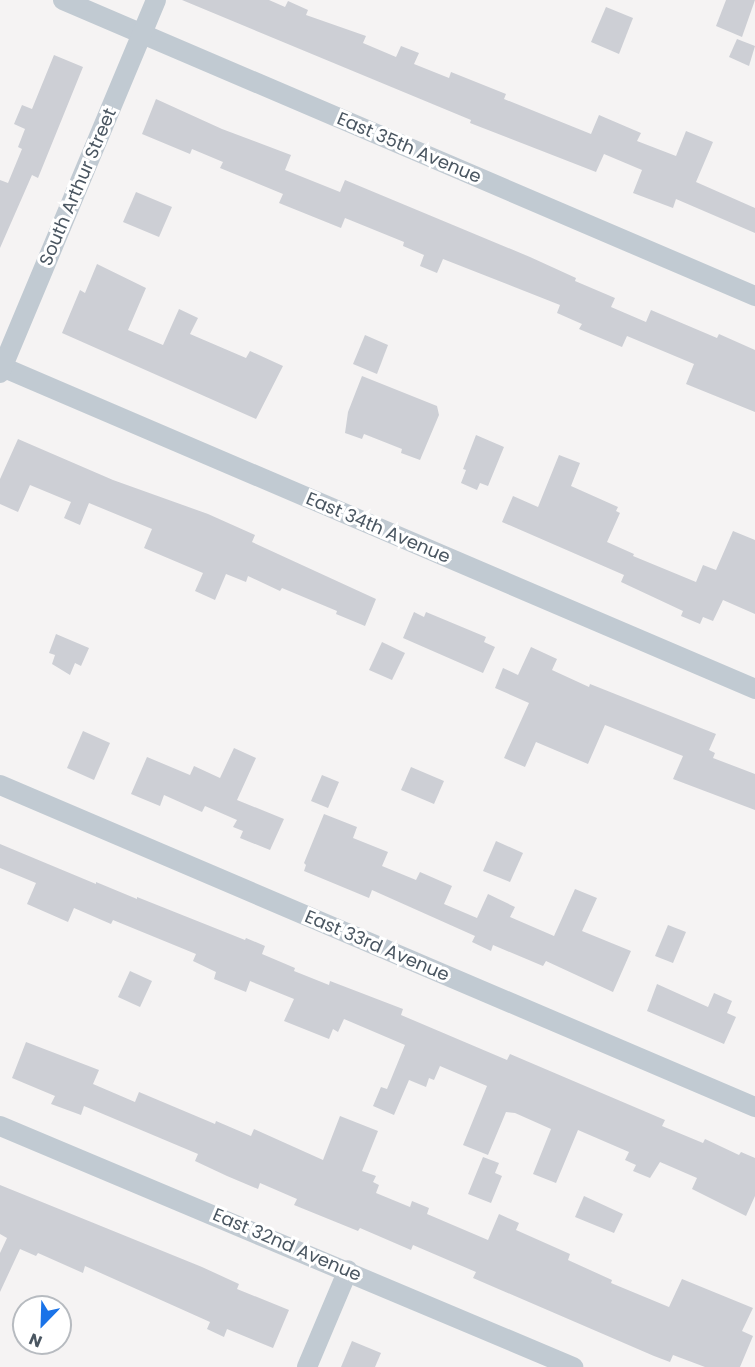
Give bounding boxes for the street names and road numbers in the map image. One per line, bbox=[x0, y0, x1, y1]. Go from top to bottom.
street label: South Arthur Street bbox=[35, 105, 121, 269]
street label: East 35th Avenue bbox=[334, 108, 484, 188]
street label: East 34th Avenue bbox=[303, 488, 453, 568]
street label: East 33rd Avenue bbox=[302, 906, 452, 986]
street label: East 32nd Avenue bbox=[210, 1204, 364, 1286]

